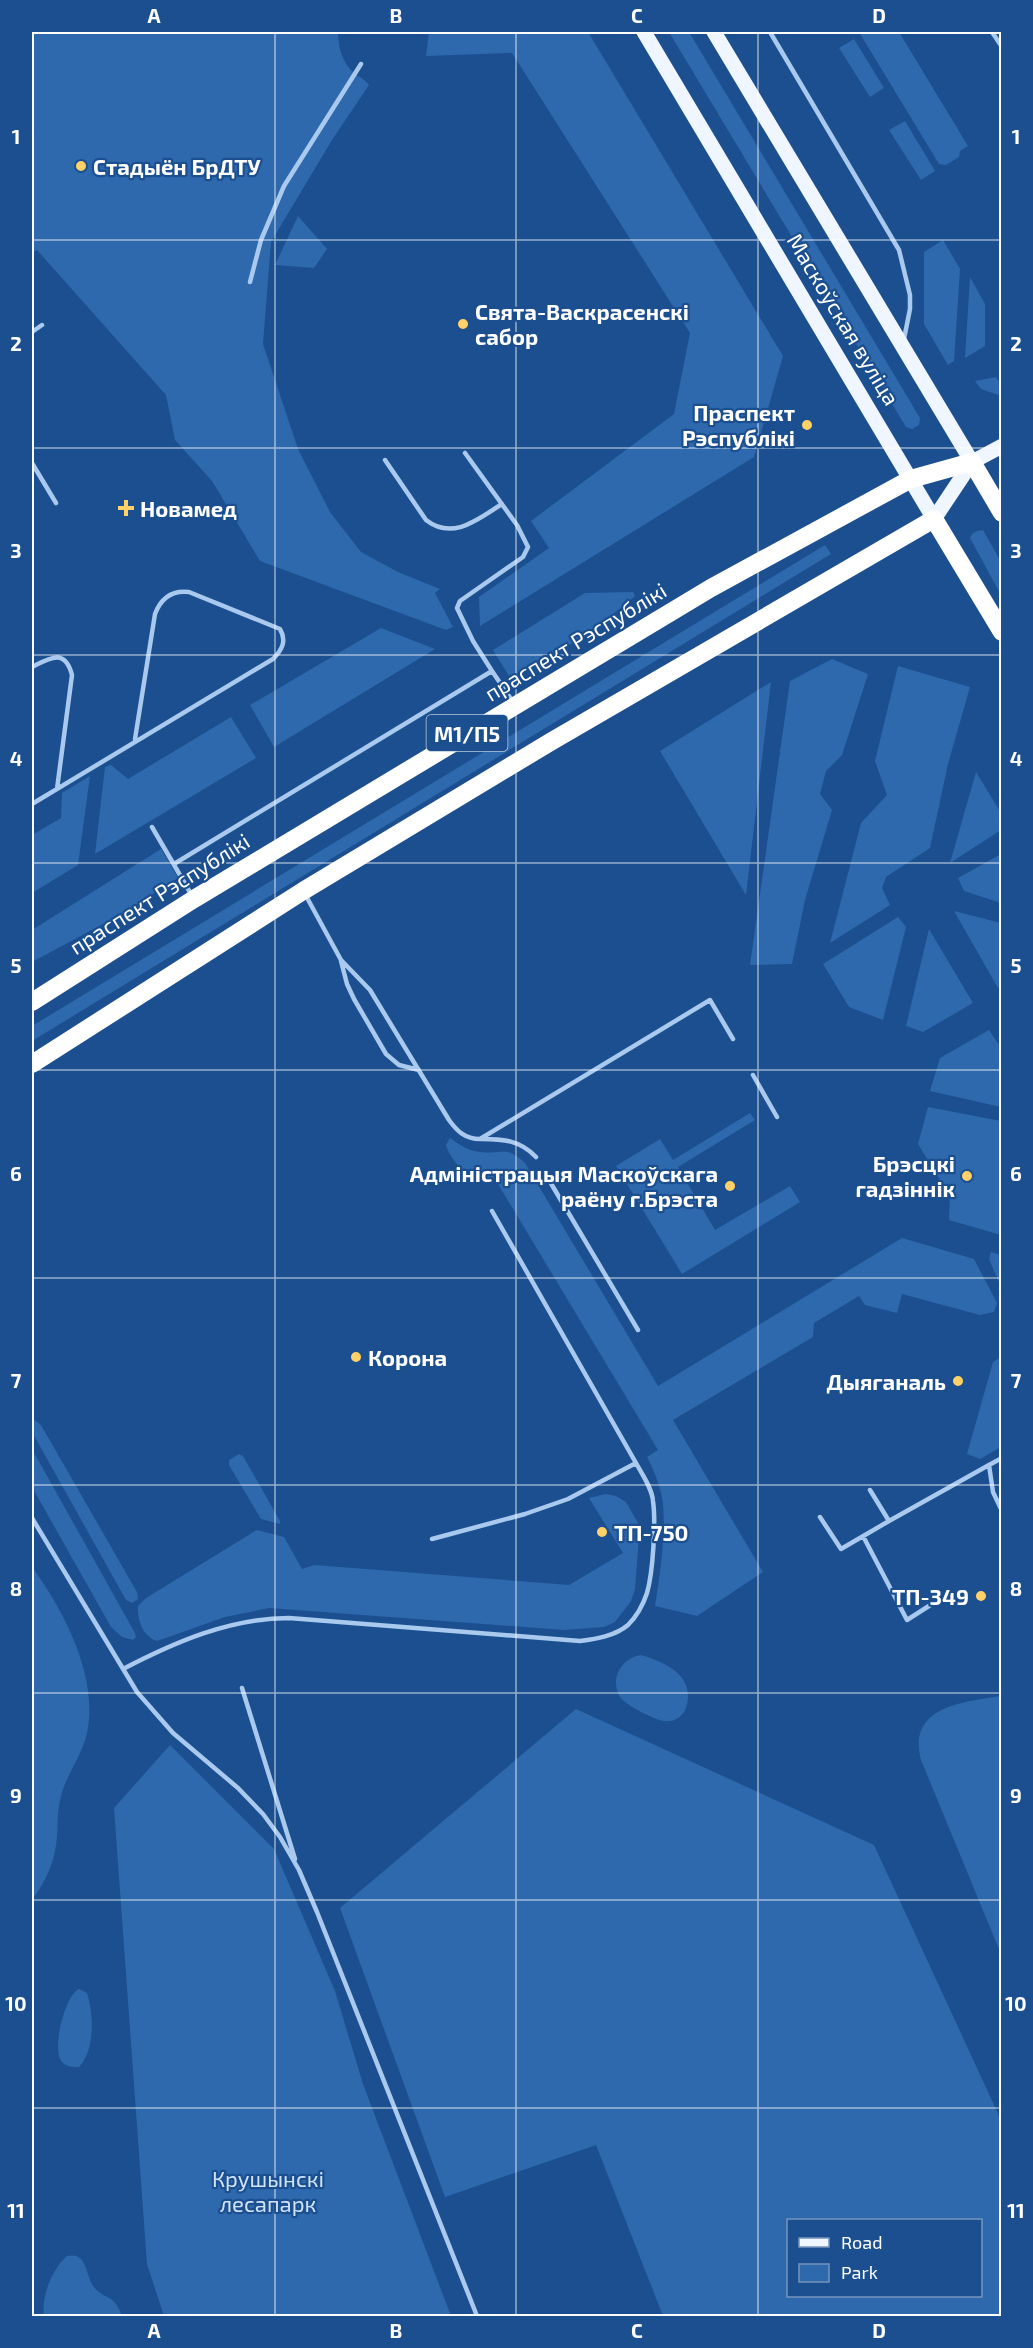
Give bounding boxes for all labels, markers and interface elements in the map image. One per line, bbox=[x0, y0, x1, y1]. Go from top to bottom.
text: A bbox=[147, 3, 161, 27]
text: B bbox=[390, 3, 402, 27]
text: C bbox=[631, 3, 643, 27]
text: D bbox=[872, 3, 886, 27]
text: 1 bbox=[12, 124, 20, 148]
text: 1 bbox=[1012, 124, 1020, 148]
place label: Стадыён БрДТУ bbox=[93, 153, 261, 179]
marker: Стадыён БрДТУ bbox=[74, 159, 88, 173]
street label: Маскоўская вуліца bbox=[782, 228, 906, 410]
place label: Свята-Васкрасенскі сабор bbox=[475, 298, 689, 349]
marker: Свята-Васкрасенскі сабор bbox=[456, 317, 470, 331]
text: 2 bbox=[10, 331, 22, 355]
text: 2 bbox=[1010, 331, 1022, 355]
place label: Праспект Рэспублікі bbox=[682, 399, 795, 450]
marker: Праспект Рэспублікі bbox=[800, 418, 814, 432]
place label: Новамед bbox=[140, 495, 237, 521]
marker: Новамед bbox=[117, 499, 135, 517]
text: 3 bbox=[10, 538, 22, 562]
text: 3 bbox=[1010, 538, 1022, 562]
street label: праспект Рэспублікі bbox=[479, 576, 671, 706]
road number: М1/П5 bbox=[426, 715, 508, 751]
text: 4 bbox=[10, 746, 23, 770]
text: 4 bbox=[1010, 746, 1023, 770]
street label: праспект Рэспублікі bbox=[64, 827, 254, 960]
text: 5 bbox=[10, 953, 22, 977]
text: 5 bbox=[1010, 953, 1022, 977]
place label: Брэсцкі гадзіннік bbox=[856, 1150, 955, 1201]
place label: Адміністрацыя Маскоўскага раёну г.Брэста bbox=[410, 1160, 718, 1211]
text: 6 bbox=[10, 1161, 22, 1185]
text: 6 bbox=[1010, 1161, 1022, 1185]
marker: Брэсцкі гадзіннік bbox=[960, 1169, 974, 1183]
marker: Адміністрацыя Маскоўскага раёну г.Брэста bbox=[723, 1179, 737, 1193]
place label: Корона bbox=[368, 1344, 447, 1370]
marker: Корона bbox=[349, 1350, 363, 1364]
text: 7 bbox=[11, 1368, 22, 1392]
place label: Дыяганаль bbox=[826, 1368, 946, 1394]
text: 7 bbox=[1011, 1368, 1022, 1392]
marker: Дыяганаль bbox=[951, 1374, 965, 1388]
place label: ТП-750 bbox=[614, 1519, 688, 1545]
marker: ТП-750 bbox=[595, 1525, 609, 1539]
text: 8 bbox=[10, 1576, 22, 1600]
text: 8 bbox=[1010, 1576, 1022, 1600]
place label: ТП-349 bbox=[892, 1583, 969, 1609]
marker: ТП-349 bbox=[974, 1589, 988, 1603]
text: 9 bbox=[10, 1783, 22, 1807]
text: 9 bbox=[1010, 1783, 1022, 1807]
text: 10 bbox=[5, 1991, 27, 2015]
text: 10 bbox=[1005, 1991, 1027, 2015]
park label: Крушынскі лесапарк bbox=[212, 2165, 324, 2216]
text: 11 bbox=[7, 2198, 25, 2222]
text: 11 bbox=[1007, 2198, 1025, 2222]
legend bbox=[787, 2219, 982, 2297]
text: Road bbox=[841, 2231, 882, 2253]
text: Park bbox=[841, 2261, 878, 2283]
text: A bbox=[147, 2318, 161, 2342]
text: B bbox=[390, 2318, 402, 2342]
text: C bbox=[631, 2318, 643, 2342]
text: D bbox=[872, 2318, 886, 2342]

